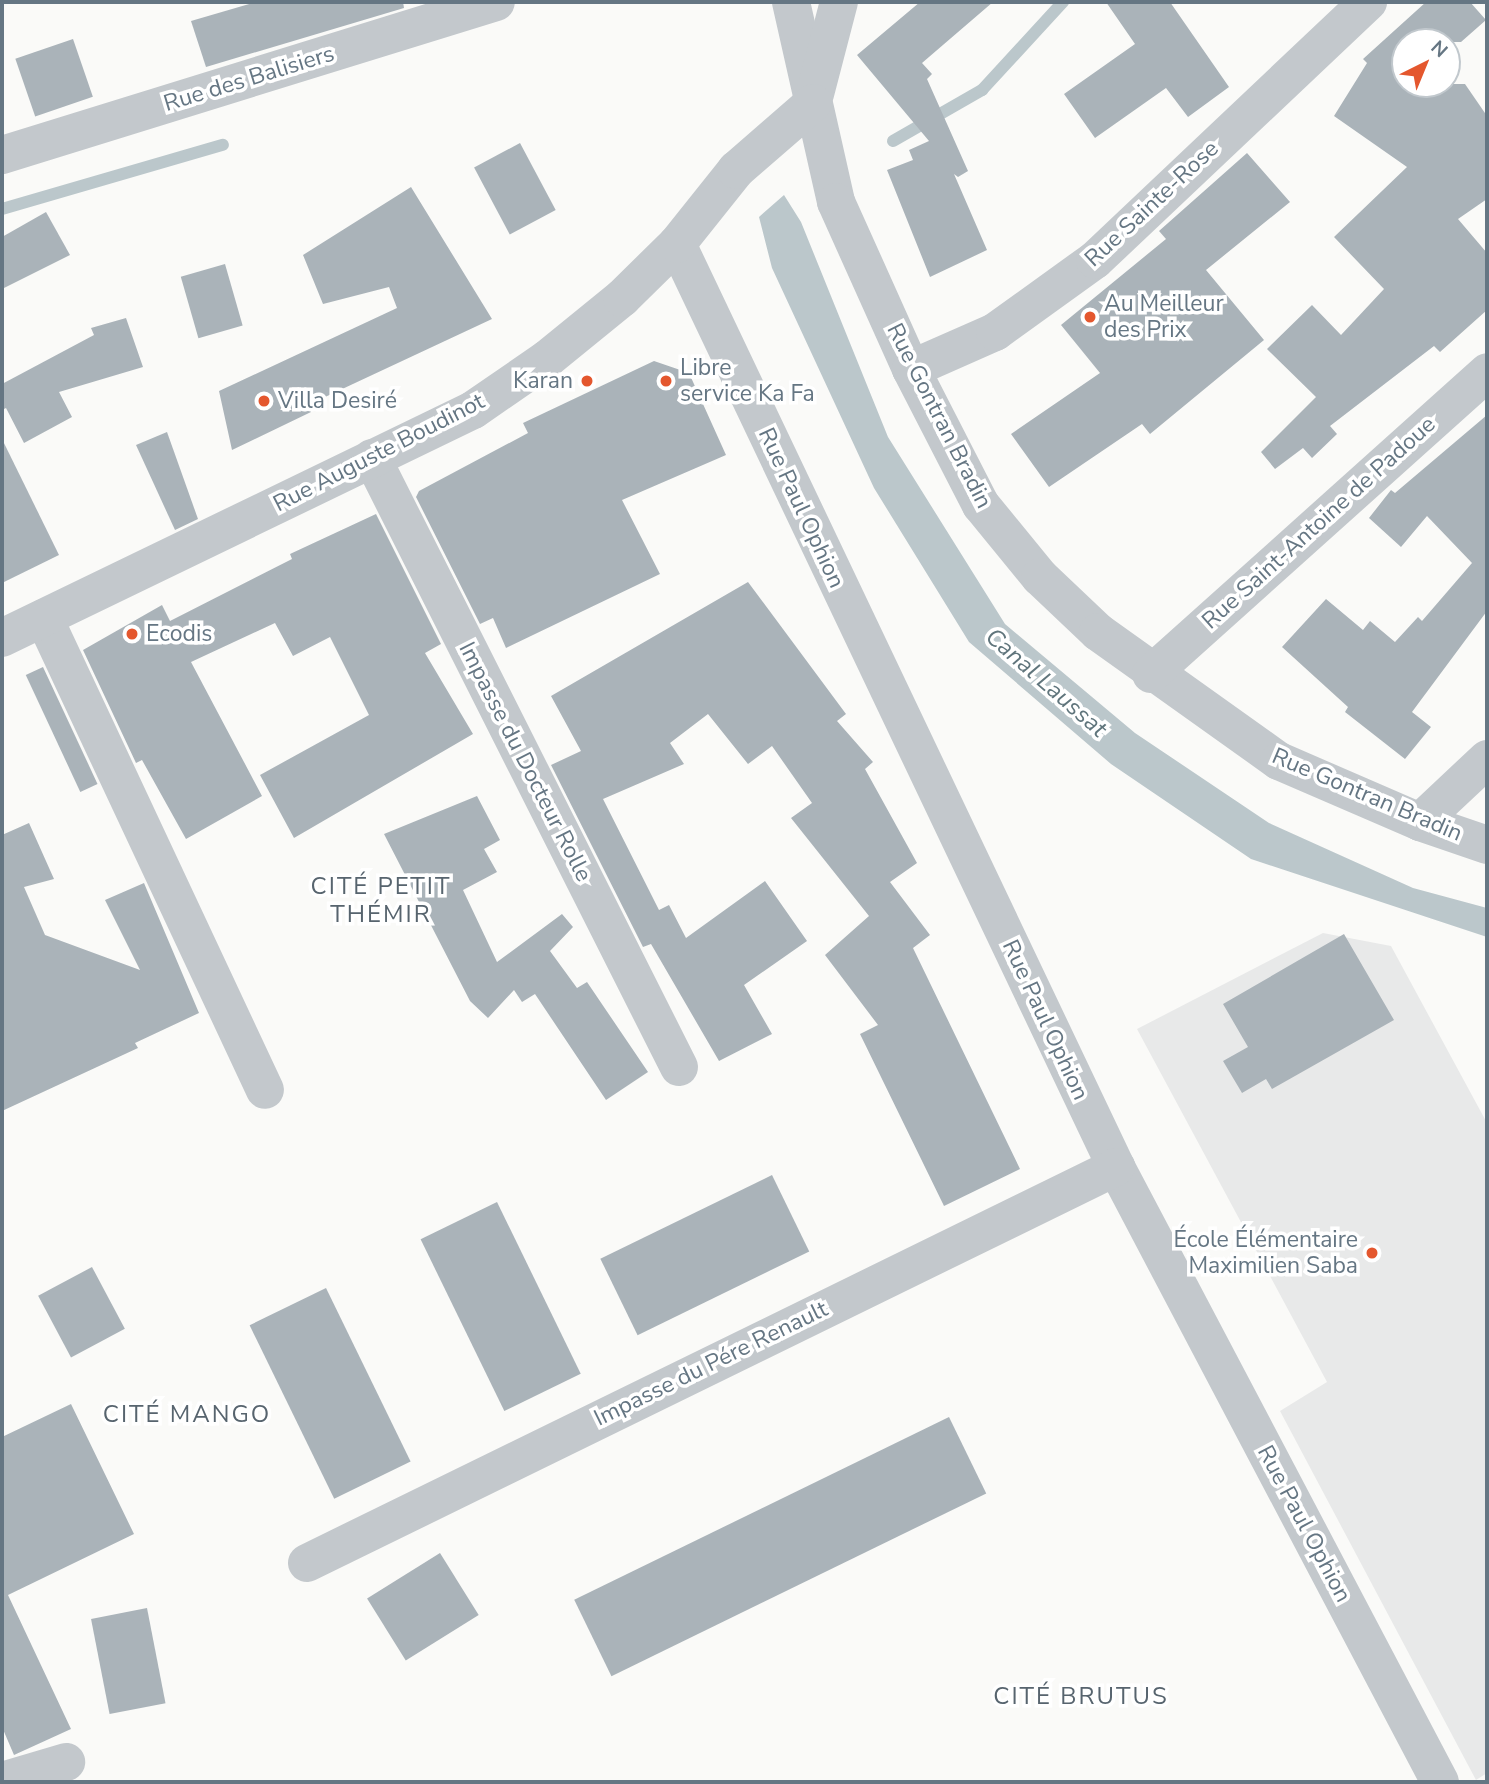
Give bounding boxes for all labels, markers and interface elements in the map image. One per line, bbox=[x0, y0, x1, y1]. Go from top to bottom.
north arrow bbox=[1391, 28, 1461, 98]
text: N bbox=[1425, 35, 1453, 63]
street label: Rue des Balisiers bbox=[160, 40, 338, 118]
street label: Rue Sainte-Rose bbox=[1079, 135, 1225, 273]
place label: Au Meilleur des Prix bbox=[1104, 290, 1224, 344]
marker: Au Meilleur des Prix bbox=[1082, 309, 1098, 325]
street label: Rue Gontran Bradin bbox=[880, 319, 998, 513]
place label: Libre service Ka Fa bbox=[680, 354, 815, 408]
place label: Karan bbox=[513, 367, 573, 395]
marker: Karan bbox=[579, 373, 595, 389]
marker: Libre service Ka Fa bbox=[658, 373, 674, 389]
place label: Villa Desiré bbox=[278, 387, 397, 415]
street label: Rue Auguste Boudinot bbox=[269, 388, 489, 518]
marker: Villa Desiré bbox=[256, 393, 272, 409]
street label: Rue Saint-Antoine de Padoue bbox=[1197, 411, 1441, 635]
street label: Rue Paul Ophion bbox=[752, 424, 850, 592]
place label: Ecodis bbox=[146, 620, 212, 648]
water label: Canal Laussat bbox=[979, 622, 1113, 744]
marker: Ecodis bbox=[124, 626, 140, 642]
street label: Impasse du Docteur Rolle bbox=[453, 638, 597, 886]
street label: Rue Gontran Bradin bbox=[1268, 742, 1466, 848]
district label: CITÉ PETIT THÉMIR bbox=[312, 873, 450, 929]
street label: Rue Paul Ophion bbox=[996, 936, 1094, 1104]
place label: École Élémentaire Maximilien Saba bbox=[1173, 1226, 1358, 1280]
marker: École Élémentaire Maximilien Saba bbox=[1364, 1245, 1380, 1261]
street label: Impasse du Pére Renault bbox=[590, 1295, 832, 1433]
district label: CITÉ MANGO bbox=[104, 1401, 270, 1429]
street label: Rue Paul Ophion bbox=[1251, 1441, 1357, 1607]
district label: CITÉ BRUTUS bbox=[995, 1683, 1167, 1711]

